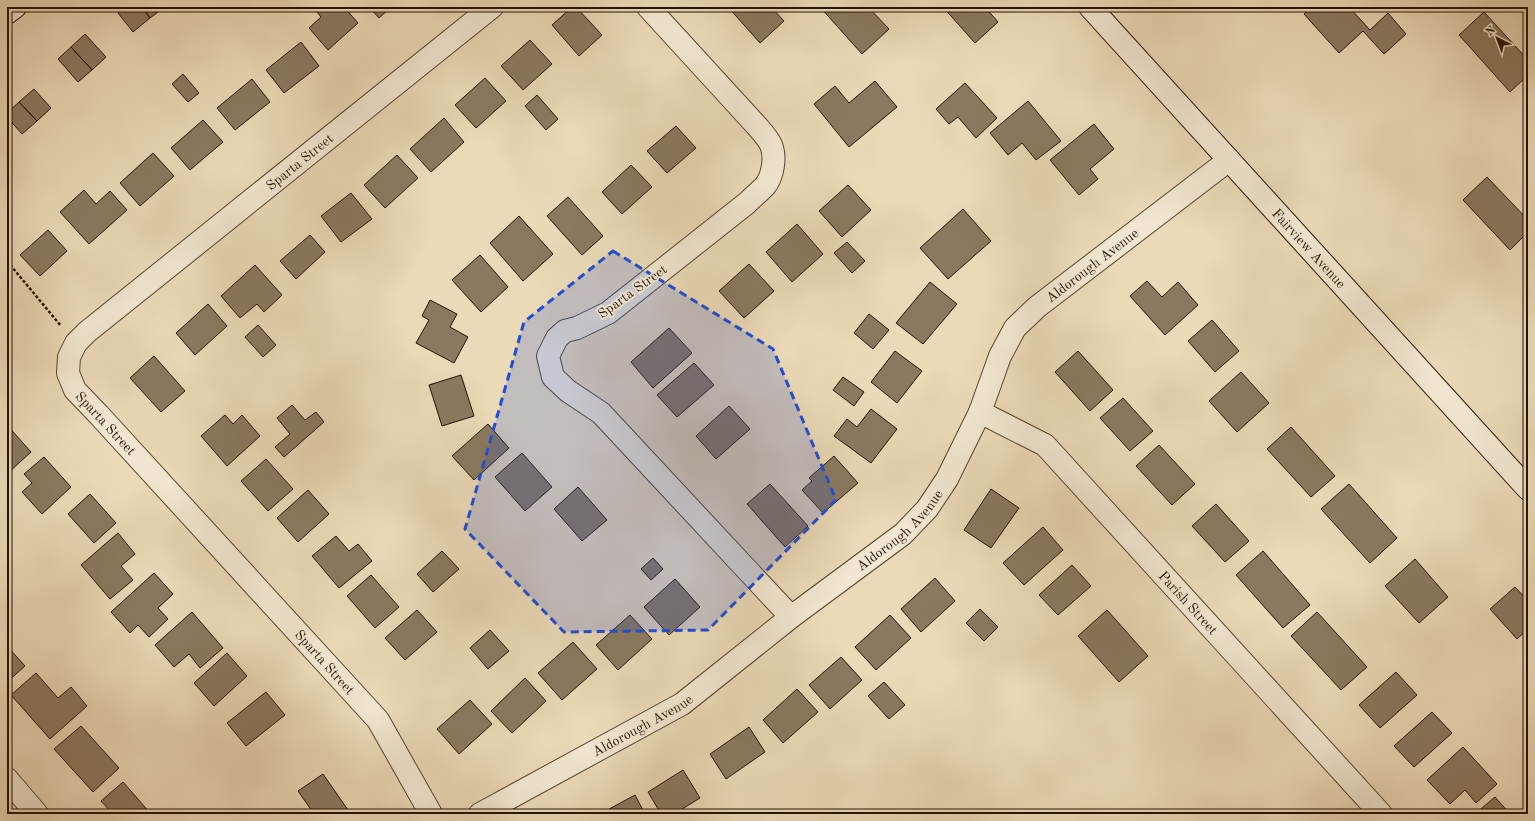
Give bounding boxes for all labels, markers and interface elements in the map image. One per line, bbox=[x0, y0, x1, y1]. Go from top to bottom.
north arrow bbox=[1477, 18, 1517, 58]
text: N bbox=[1485, 24, 1499, 39]
street label: Sparta Street bbox=[264, 131, 336, 193]
street label: Fairview Avenue bbox=[1269, 206, 1348, 291]
street label: Aldorough Avenue bbox=[1044, 226, 1141, 306]
street label: Sparta Street bbox=[596, 262, 670, 321]
street label: Sparta Street bbox=[72, 389, 138, 458]
street label: Aldorough Avenue bbox=[854, 488, 946, 574]
street label: Parish Street bbox=[1156, 569, 1220, 638]
street label: Sparta Street bbox=[292, 628, 357, 698]
street label: Aldorough Avenue bbox=[590, 692, 696, 759]

